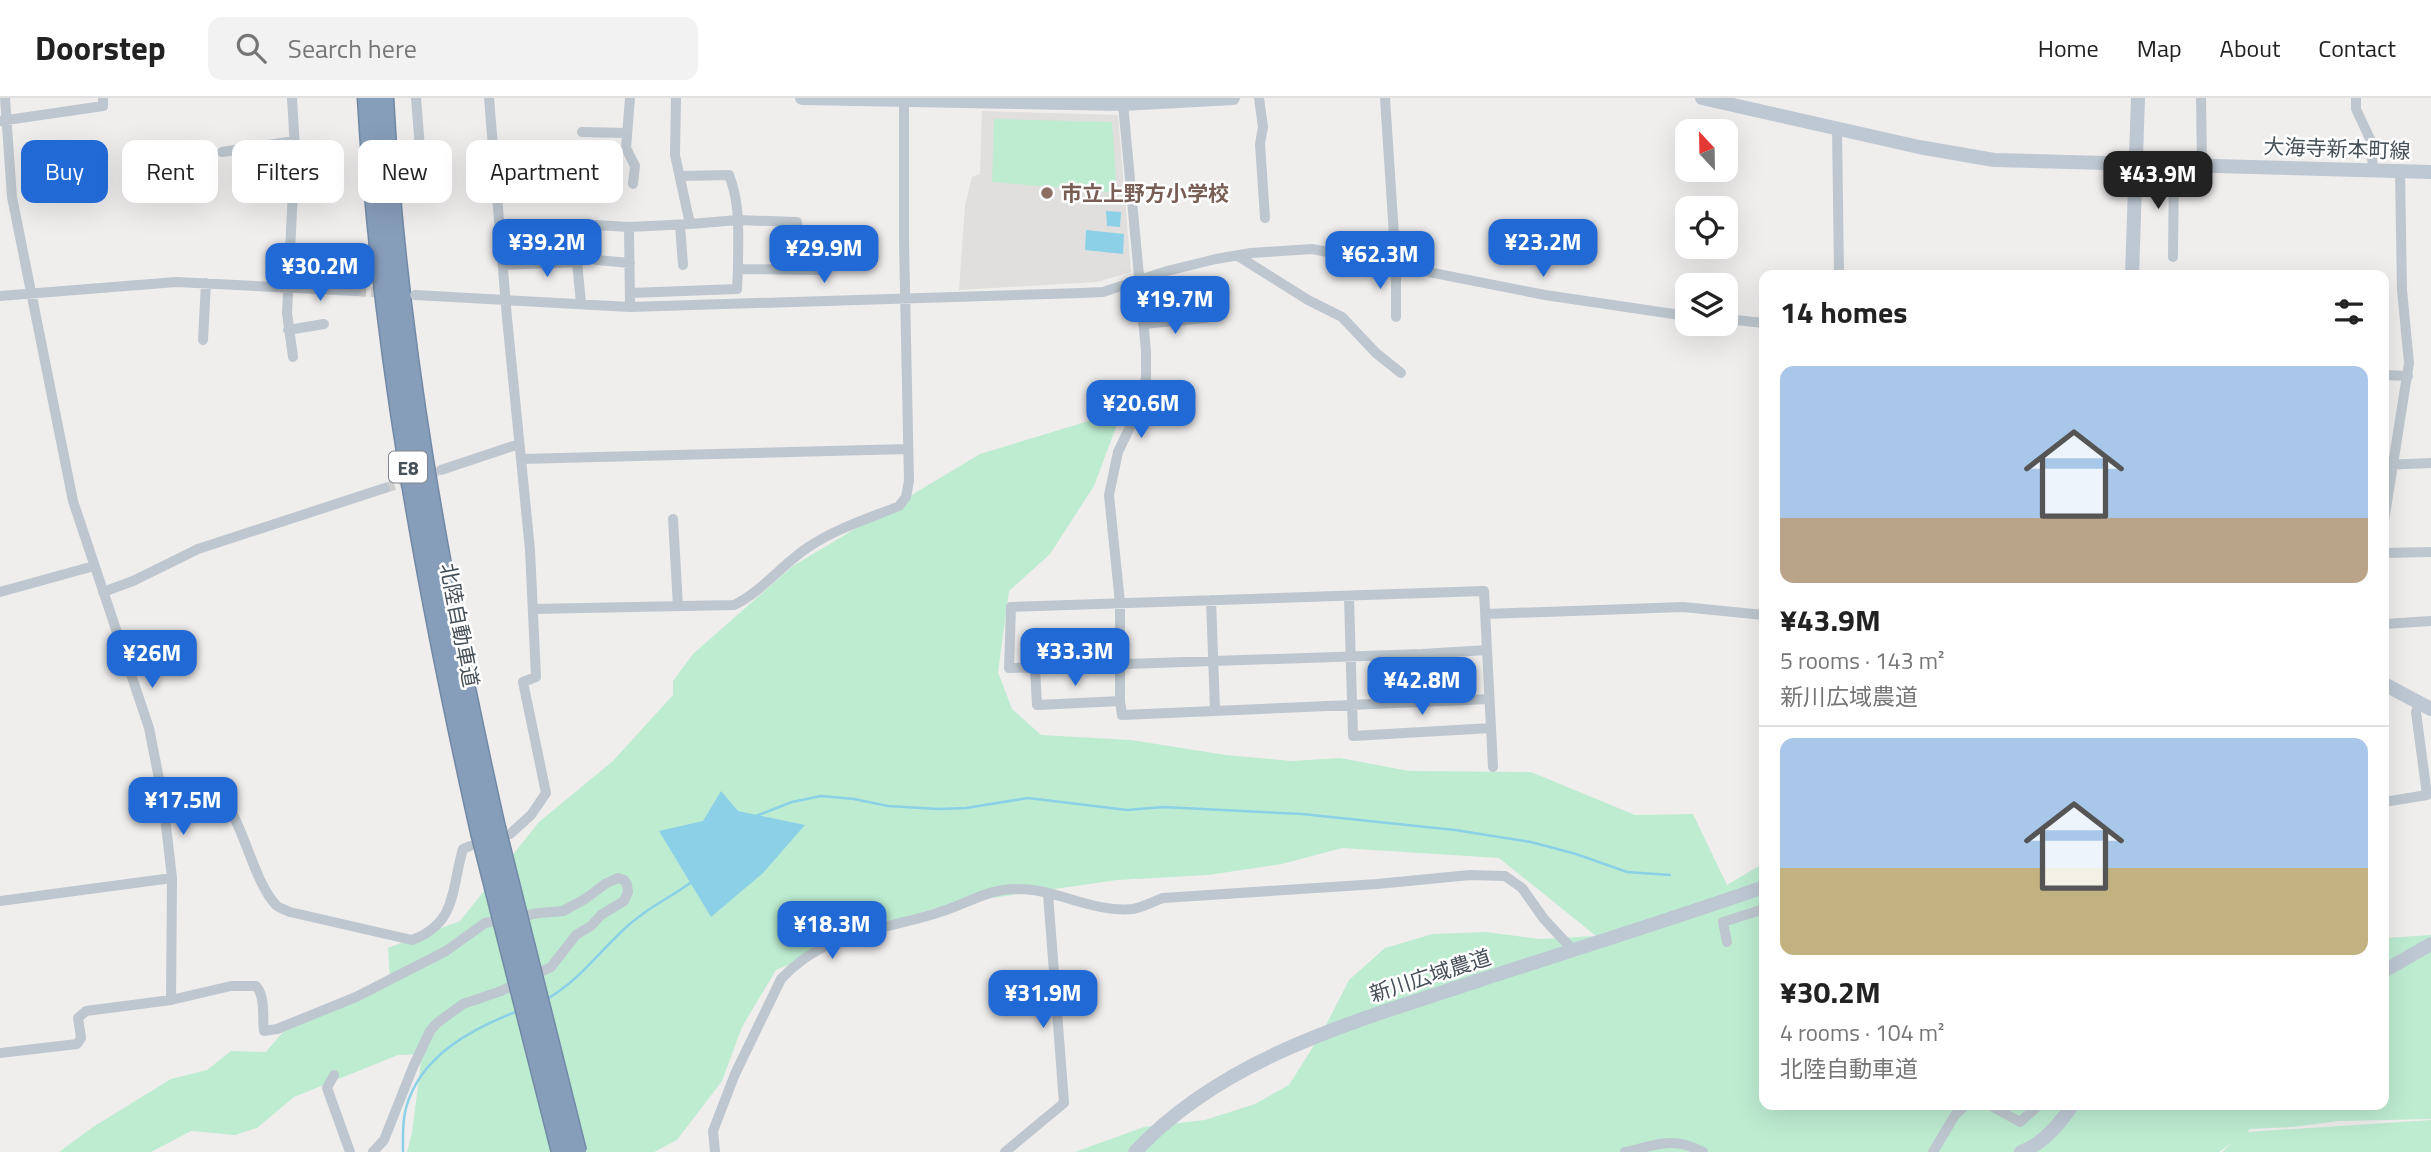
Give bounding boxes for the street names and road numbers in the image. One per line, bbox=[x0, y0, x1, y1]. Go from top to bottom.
street label: 大海寺新本町線 bbox=[2263, 129, 2411, 167]
road number: E8 bbox=[389, 452, 427, 482]
street label: 北陸自動車道 bbox=[432, 560, 488, 690]
street label: 新川広域農道 bbox=[1365, 940, 1495, 1010]

